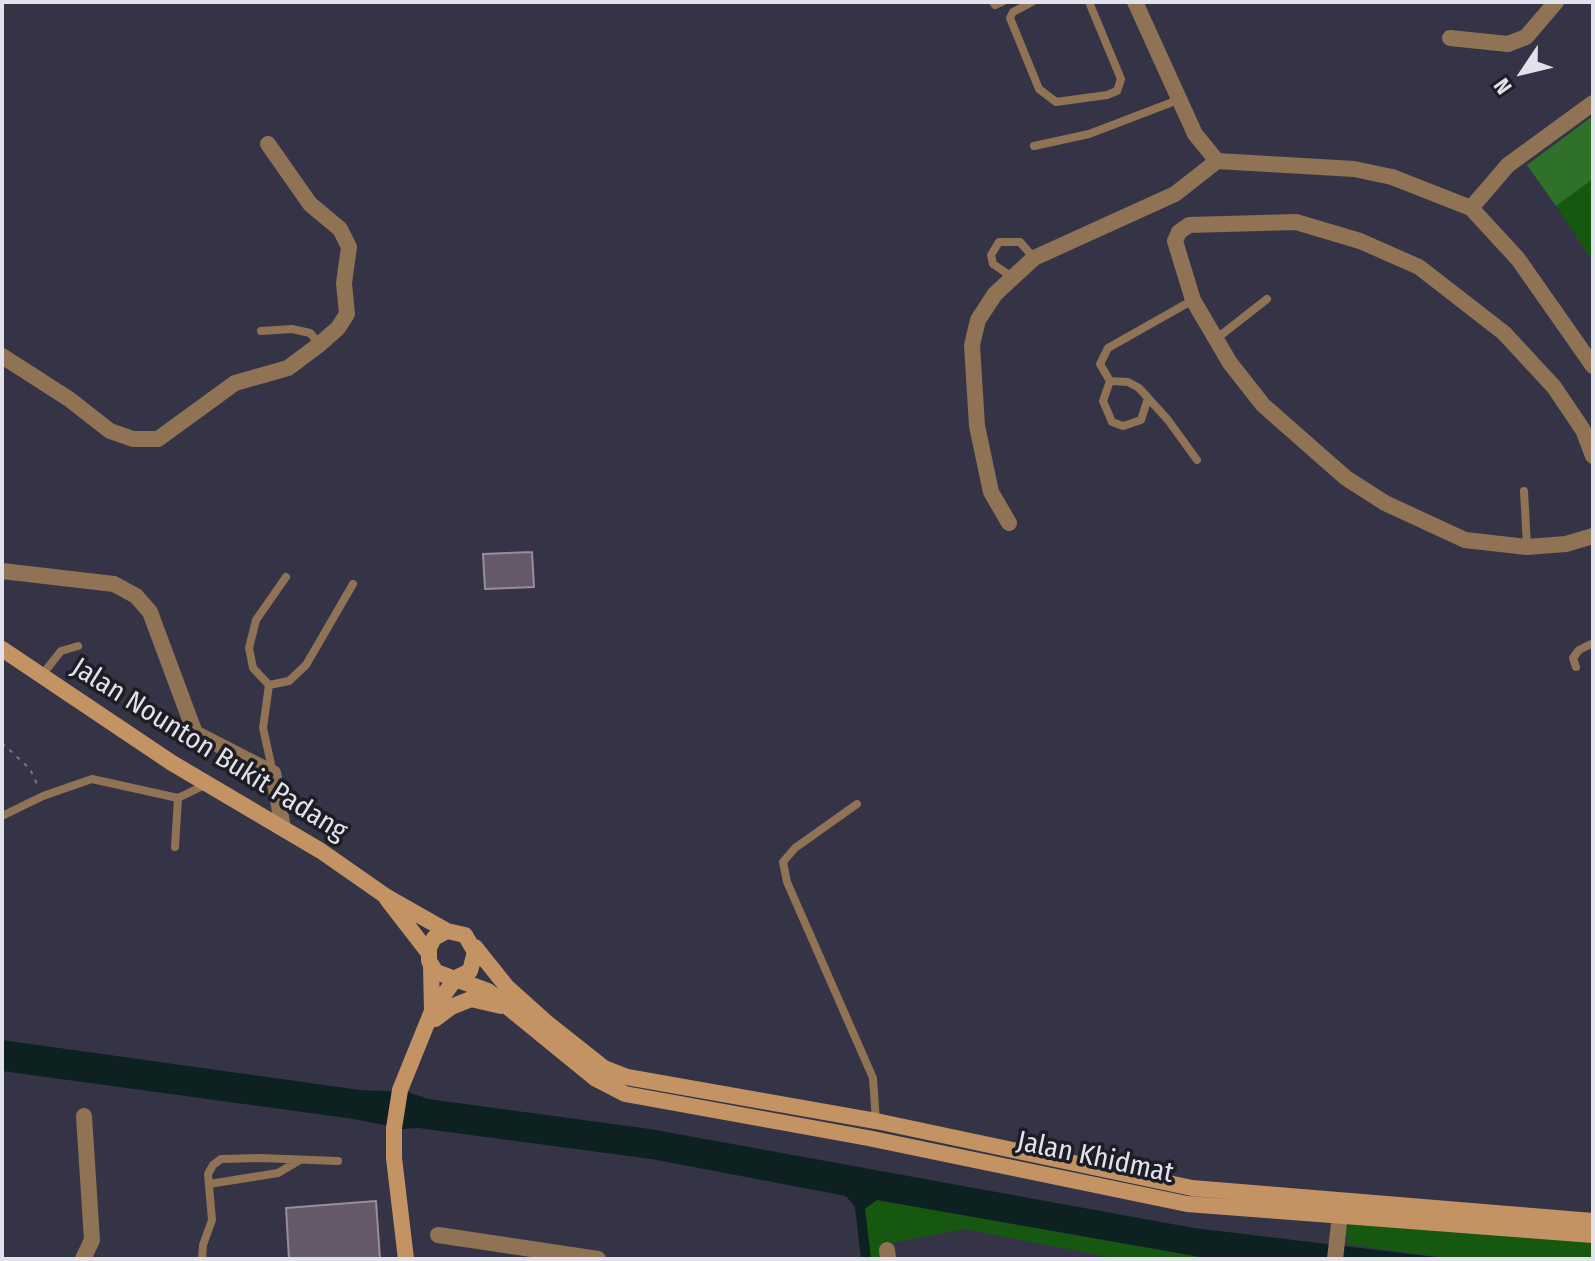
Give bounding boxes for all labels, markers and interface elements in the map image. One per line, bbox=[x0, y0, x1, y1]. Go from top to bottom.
north arrow bbox=[1483, 32, 1563, 112]
text: N bbox=[1488, 73, 1518, 99]
street label: Jalan Nounton Bukit Padang bbox=[65, 651, 353, 849]
street label: Jalan Khidmat bbox=[1014, 1125, 1176, 1191]

